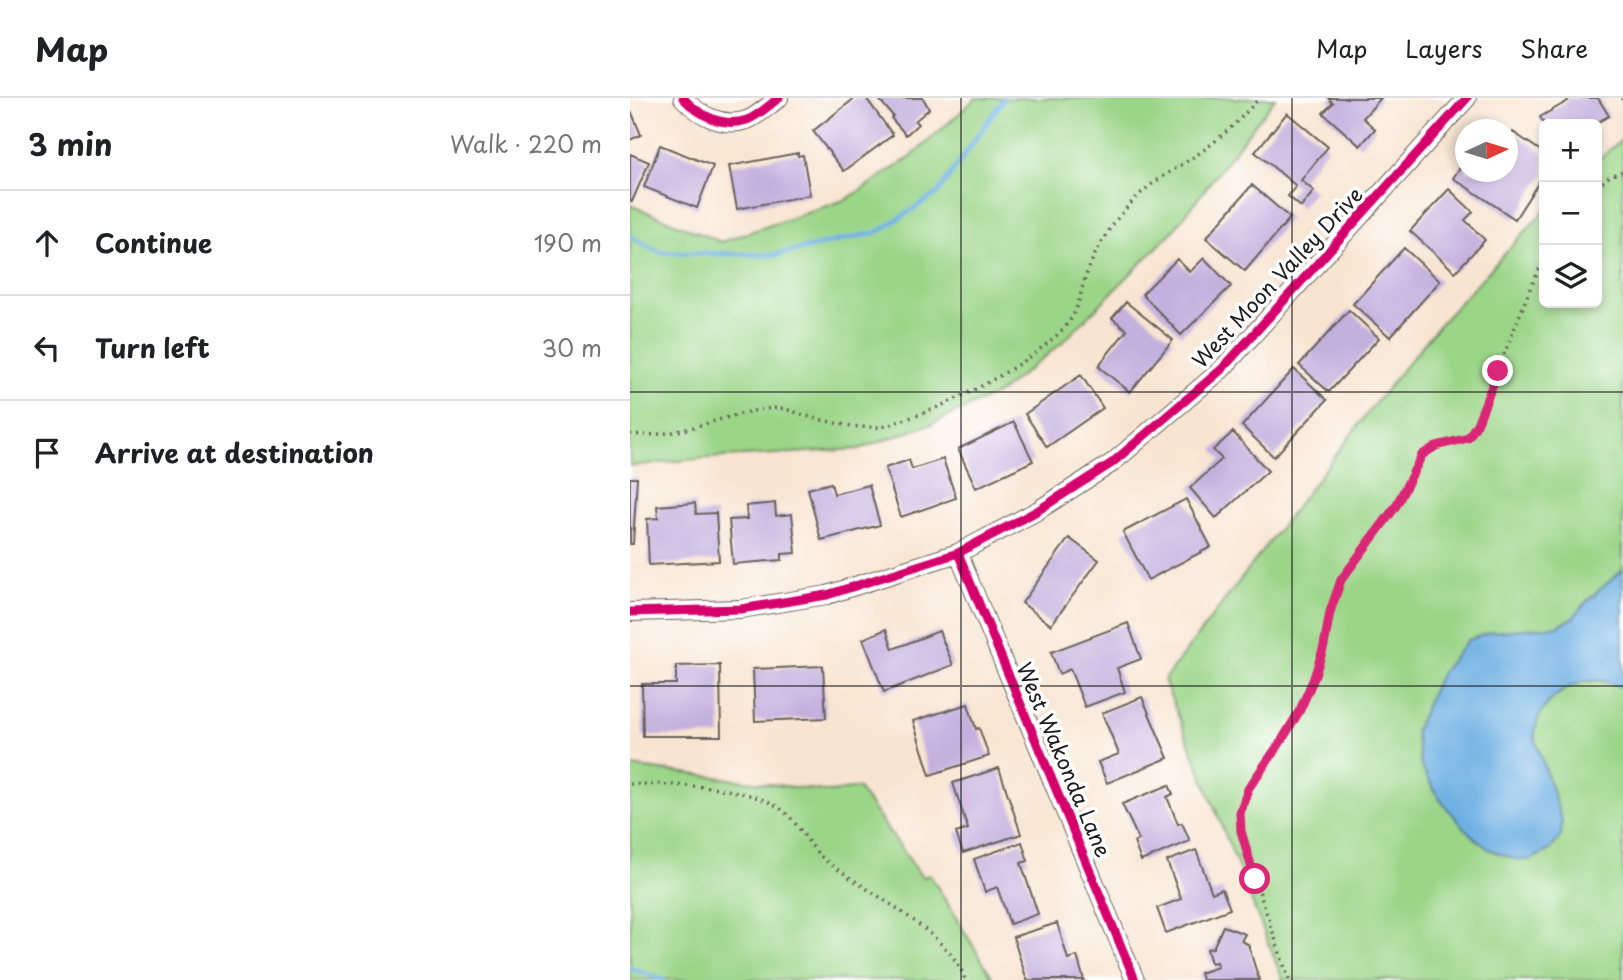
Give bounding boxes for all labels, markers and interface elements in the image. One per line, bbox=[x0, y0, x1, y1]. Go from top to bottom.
text: Map bbox=[35, 23, 108, 73]
text: Map bbox=[1316, 30, 1367, 66]
text: Layers bbox=[1405, 30, 1482, 66]
text: Share bbox=[1520, 30, 1588, 66]
north arrow bbox=[1455, 119, 1518, 182]
map controls bbox=[1539, 119, 1602, 308]
button: + bbox=[1539, 119, 1602, 182]
text: 3 min bbox=[28, 121, 113, 166]
text: Walk · 220 m bbox=[450, 126, 602, 161]
street label: West Moon Valley Drive bbox=[1184, 179, 1369, 375]
button: − bbox=[1539, 182, 1602, 245]
text: Continue bbox=[95, 223, 212, 262]
icon: ahead bbox=[28, 224, 66, 262]
text: 190 m bbox=[534, 225, 602, 260]
button: layers bbox=[1539, 245, 1602, 308]
text: Turn left bbox=[95, 328, 210, 367]
icon: left bbox=[28, 329, 66, 367]
text: 30 m bbox=[541, 330, 602, 365]
route end bbox=[1482, 355, 1513, 386]
text: Arrive at destination bbox=[95, 433, 374, 472]
icon: arrive bbox=[28, 434, 66, 472]
street label: West Wakonda Lane bbox=[1009, 657, 1120, 862]
route start bbox=[1239, 863, 1270, 894]

